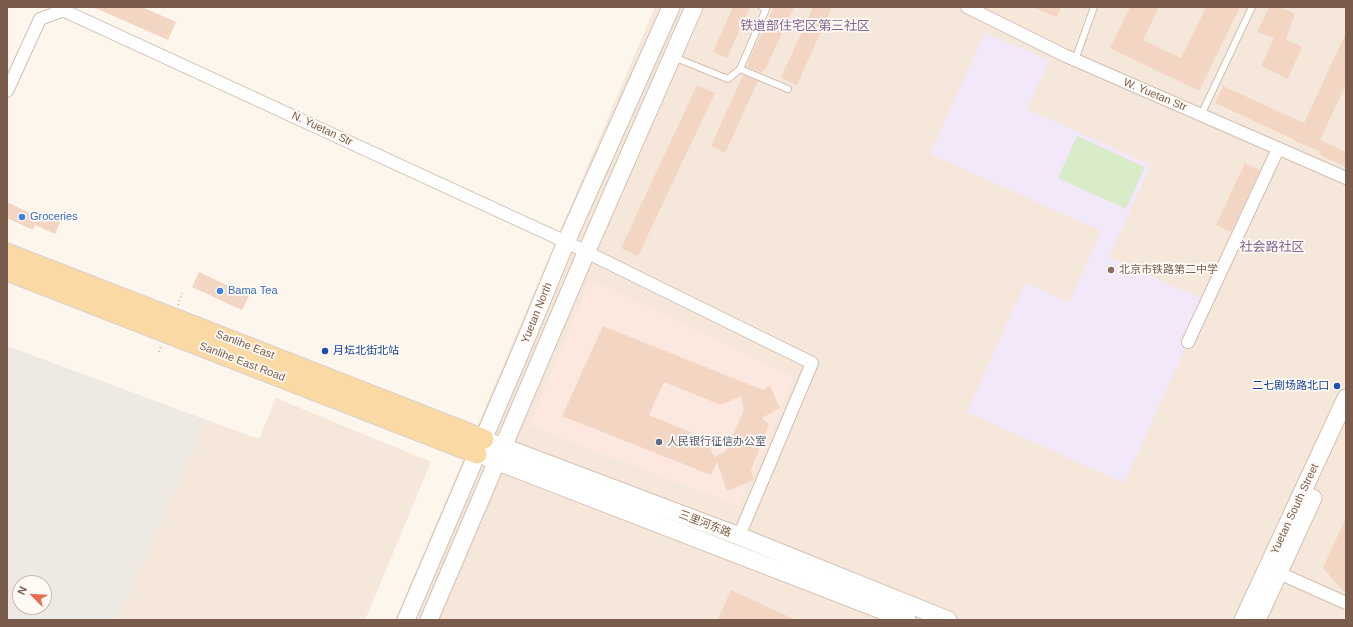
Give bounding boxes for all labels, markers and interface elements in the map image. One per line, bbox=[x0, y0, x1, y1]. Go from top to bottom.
district label: 铁道部住宅区第三社区 bbox=[740, 18, 870, 34]
street label: W. Yuetan Str bbox=[1121, 76, 1189, 114]
street label: N. Yuetan Str bbox=[290, 109, 354, 149]
place label: Groceries bbox=[30, 210, 78, 224]
marker: Groceries bbox=[17, 212, 27, 222]
district label: 社会路社区 bbox=[1240, 239, 1304, 255]
place label: 北京市铁路第二中学 bbox=[1119, 263, 1218, 277]
marker: 北京市铁路第二中学 bbox=[1106, 265, 1116, 275]
street label: Yuetan North bbox=[519, 281, 555, 345]
place label: Bama Tea bbox=[228, 284, 278, 298]
marker: Bama Tea bbox=[215, 286, 225, 296]
street label: Sanlihe East bbox=[214, 328, 276, 362]
street label: Sanlihe East Road bbox=[197, 340, 287, 384]
place label: 月坛北街北站 bbox=[333, 344, 399, 358]
marker: 月坛北街北站 bbox=[320, 346, 330, 356]
place label: 二七剧场路北口 bbox=[1252, 379, 1329, 393]
marker: 二七剧场路北口 bbox=[1332, 381, 1342, 391]
place label: 人民银行征信办公室 bbox=[667, 435, 766, 449]
marker: 人民银行征信办公室 bbox=[654, 437, 664, 447]
street label: Yuetan South Street bbox=[1268, 462, 1322, 556]
street label: 三里河东路 bbox=[677, 508, 733, 540]
north arrow bbox=[12, 575, 52, 615]
text: N bbox=[15, 584, 29, 597]

